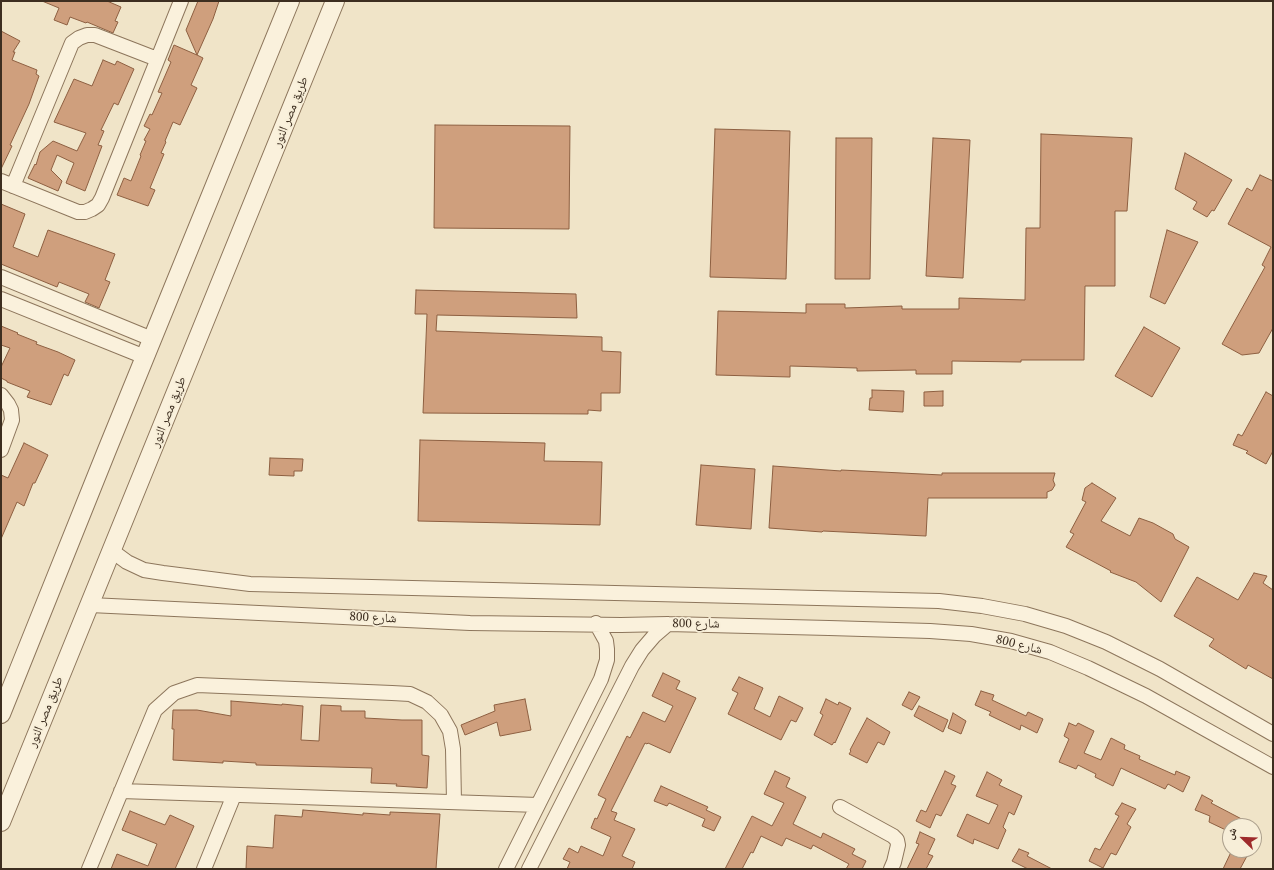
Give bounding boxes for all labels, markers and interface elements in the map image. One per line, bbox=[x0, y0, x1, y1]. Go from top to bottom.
street label: طريق مصر النور bbox=[270, 74, 312, 150]
street label: طريق مصر النور bbox=[148, 374, 190, 450]
street label: شارع 800 bbox=[349, 609, 397, 627]
street label: شارع 800 bbox=[672, 616, 720, 632]
street label: شارع 800 bbox=[994, 632, 1044, 658]
street label: طريق مصر النور bbox=[25, 674, 67, 750]
north arrow bbox=[1222, 818, 1262, 858]
text: ش bbox=[1222, 825, 1241, 842]

